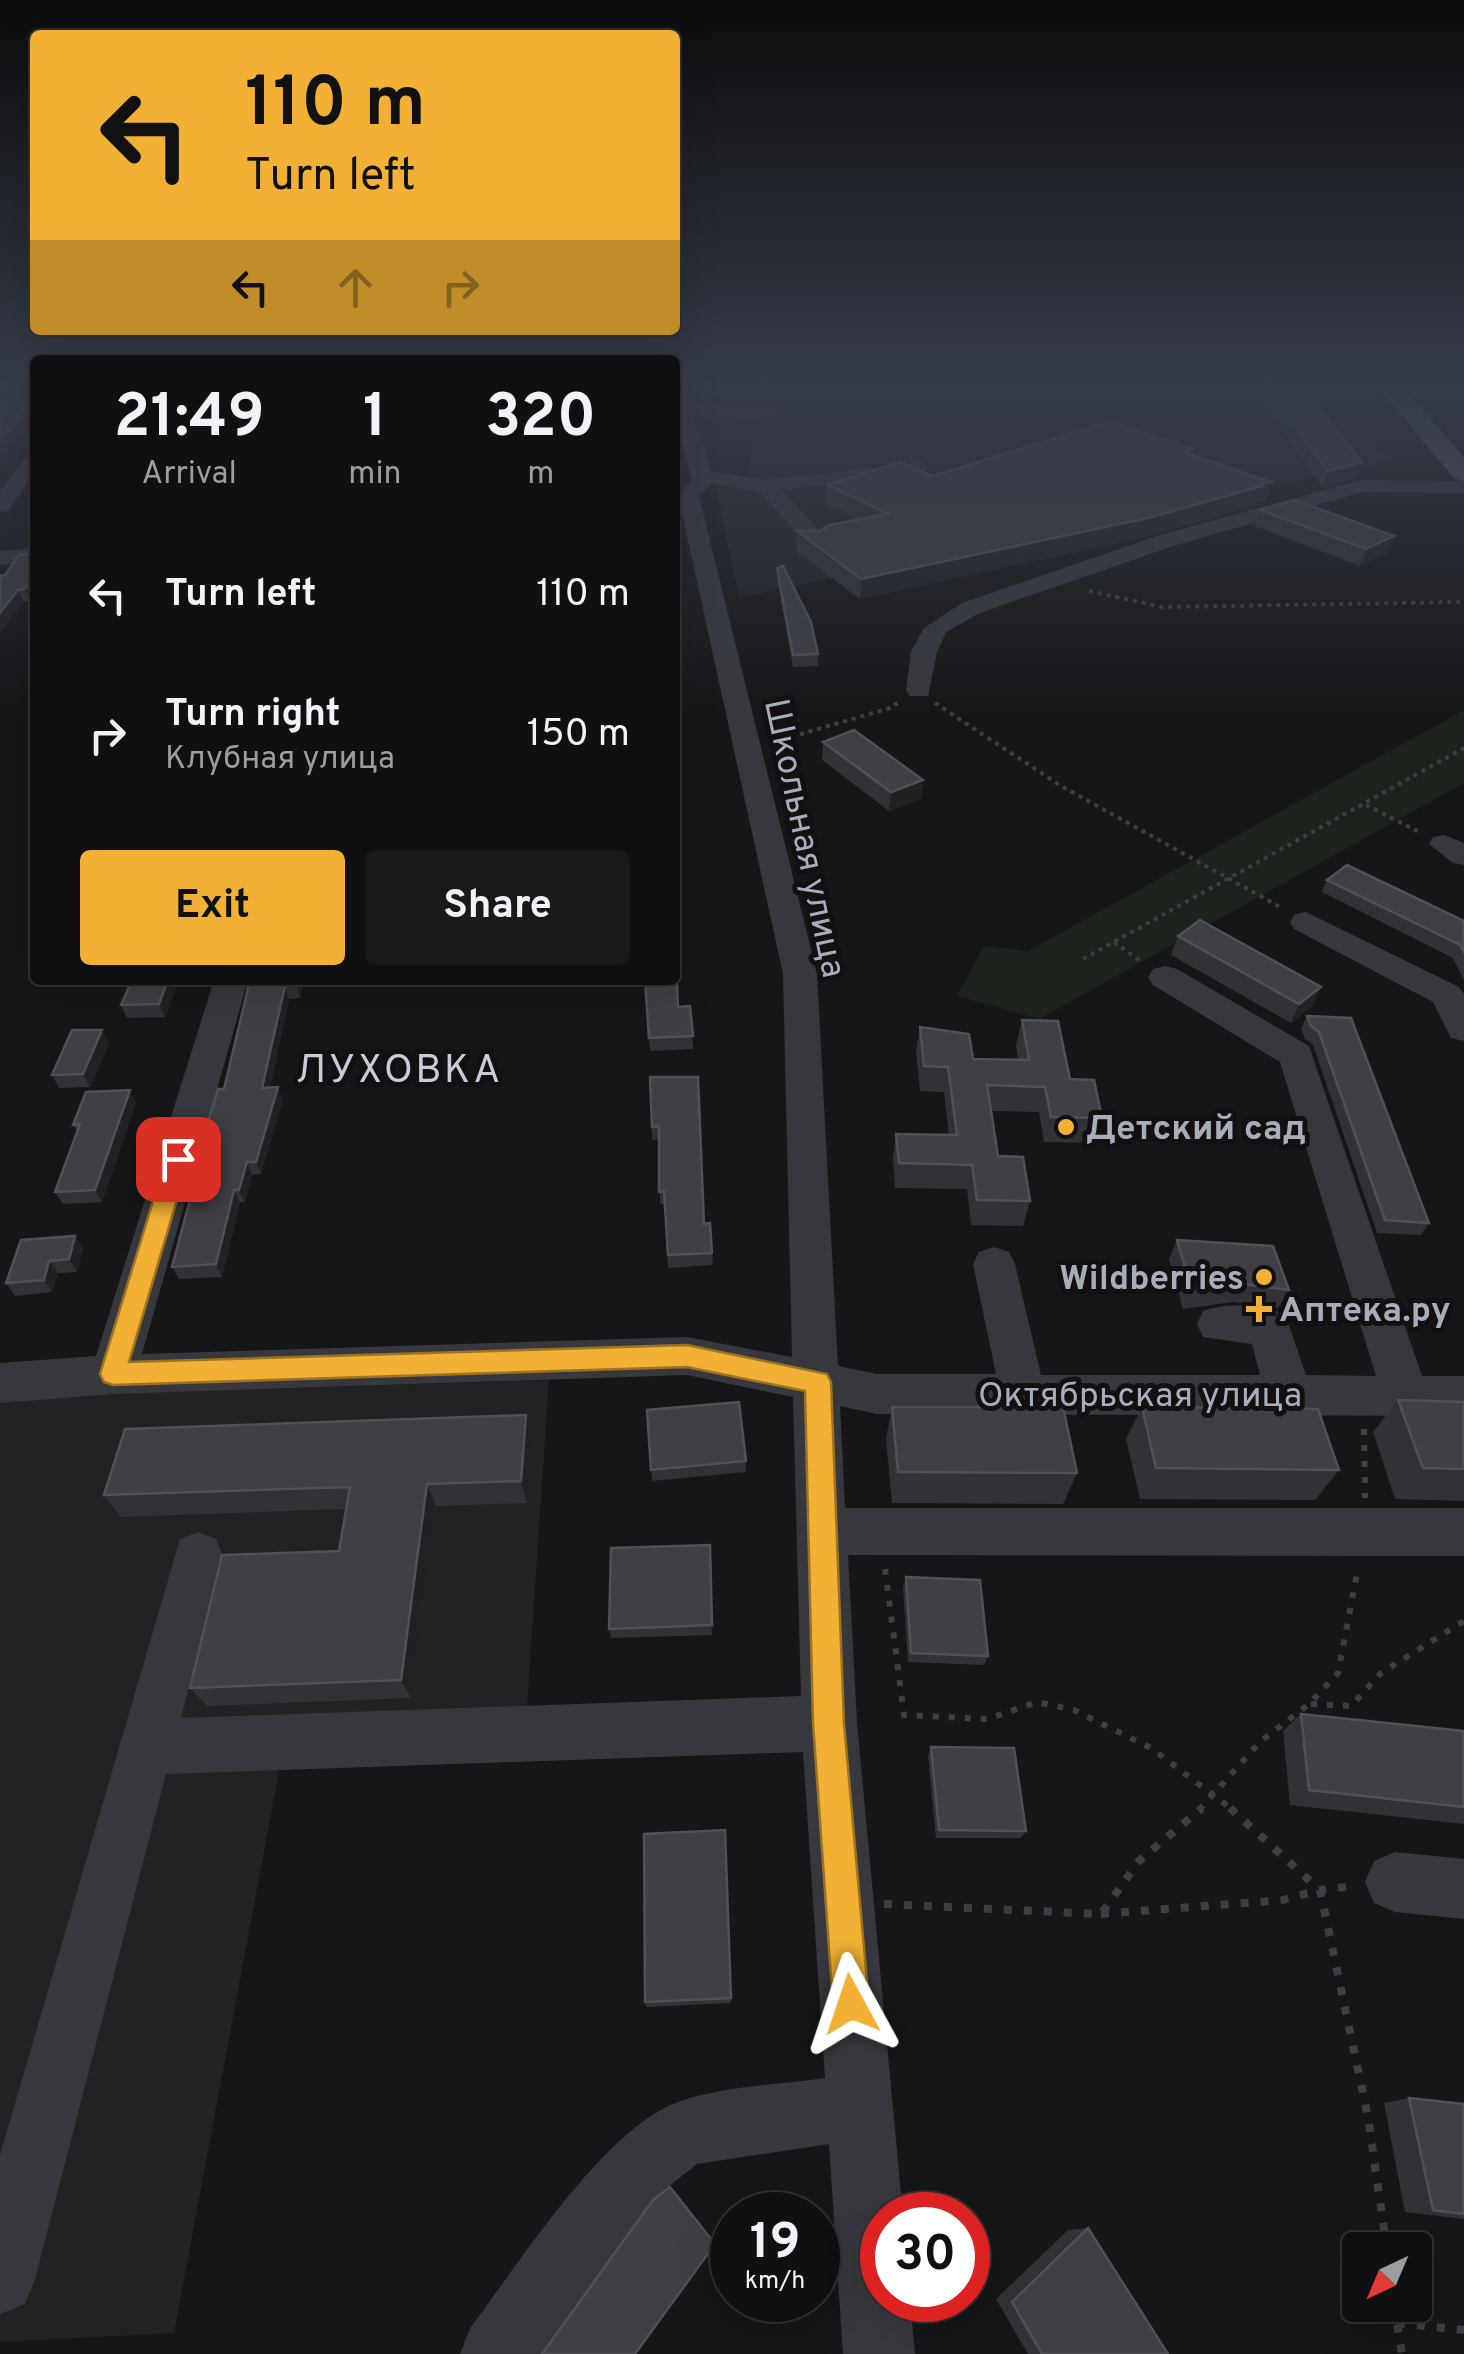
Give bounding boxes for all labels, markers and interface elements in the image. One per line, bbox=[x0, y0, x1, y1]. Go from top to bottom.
text: 110 m bbox=[245, 62, 426, 151]
icon: left bbox=[80, 70, 210, 200]
text: Turn left bbox=[245, 149, 416, 206]
icon: left bbox=[223, 260, 278, 315]
icon: ahead bbox=[328, 260, 383, 315]
icon: right bbox=[433, 260, 488, 315]
text: 21:49 bbox=[114, 382, 265, 458]
text: 1 bbox=[363, 382, 387, 458]
text: 320 bbox=[485, 382, 596, 458]
text: Arrival bbox=[141, 455, 237, 495]
text: min bbox=[348, 455, 402, 495]
text: m bbox=[527, 455, 554, 495]
icon: left bbox=[80, 568, 135, 623]
text: Turn left bbox=[165, 571, 317, 620]
text: 110 m bbox=[536, 571, 630, 620]
text: Turn right bbox=[165, 691, 340, 740]
street label: Школьная улица bbox=[752, 695, 854, 982]
icon: right bbox=[80, 708, 135, 763]
text: 150 m bbox=[527, 711, 630, 760]
text: Клубная улица bbox=[165, 740, 395, 780]
button: Exit bbox=[80, 850, 345, 965]
button: Share bbox=[365, 850, 630, 965]
district label: ЛУХОВКА bbox=[295, 1047, 503, 1097]
place label: Детский сад bbox=[1086, 1108, 1306, 1152]
marker: Детский сад bbox=[1055, 1116, 1077, 1138]
pin bbox=[136, 1117, 221, 1202]
icon: arrive bbox=[151, 1132, 206, 1187]
place label: Wildberries bbox=[1059, 1258, 1244, 1302]
marker: Wildberries bbox=[1253, 1266, 1275, 1288]
place label: Аптека.ру bbox=[1279, 1290, 1451, 1334]
marker: Аптека.ру bbox=[1248, 1298, 1270, 1320]
street label: Октябрьская улица bbox=[978, 1375, 1302, 1419]
position arrow bbox=[799, 1952, 903, 2056]
speed limit sign: 30 bbox=[860, 2192, 990, 2322]
text: 19 bbox=[750, 2213, 800, 2276]
north arrow bbox=[1342, 2232, 1432, 2322]
map controls bbox=[1342, 2232, 1432, 2322]
text: km/h bbox=[745, 2266, 805, 2298]

